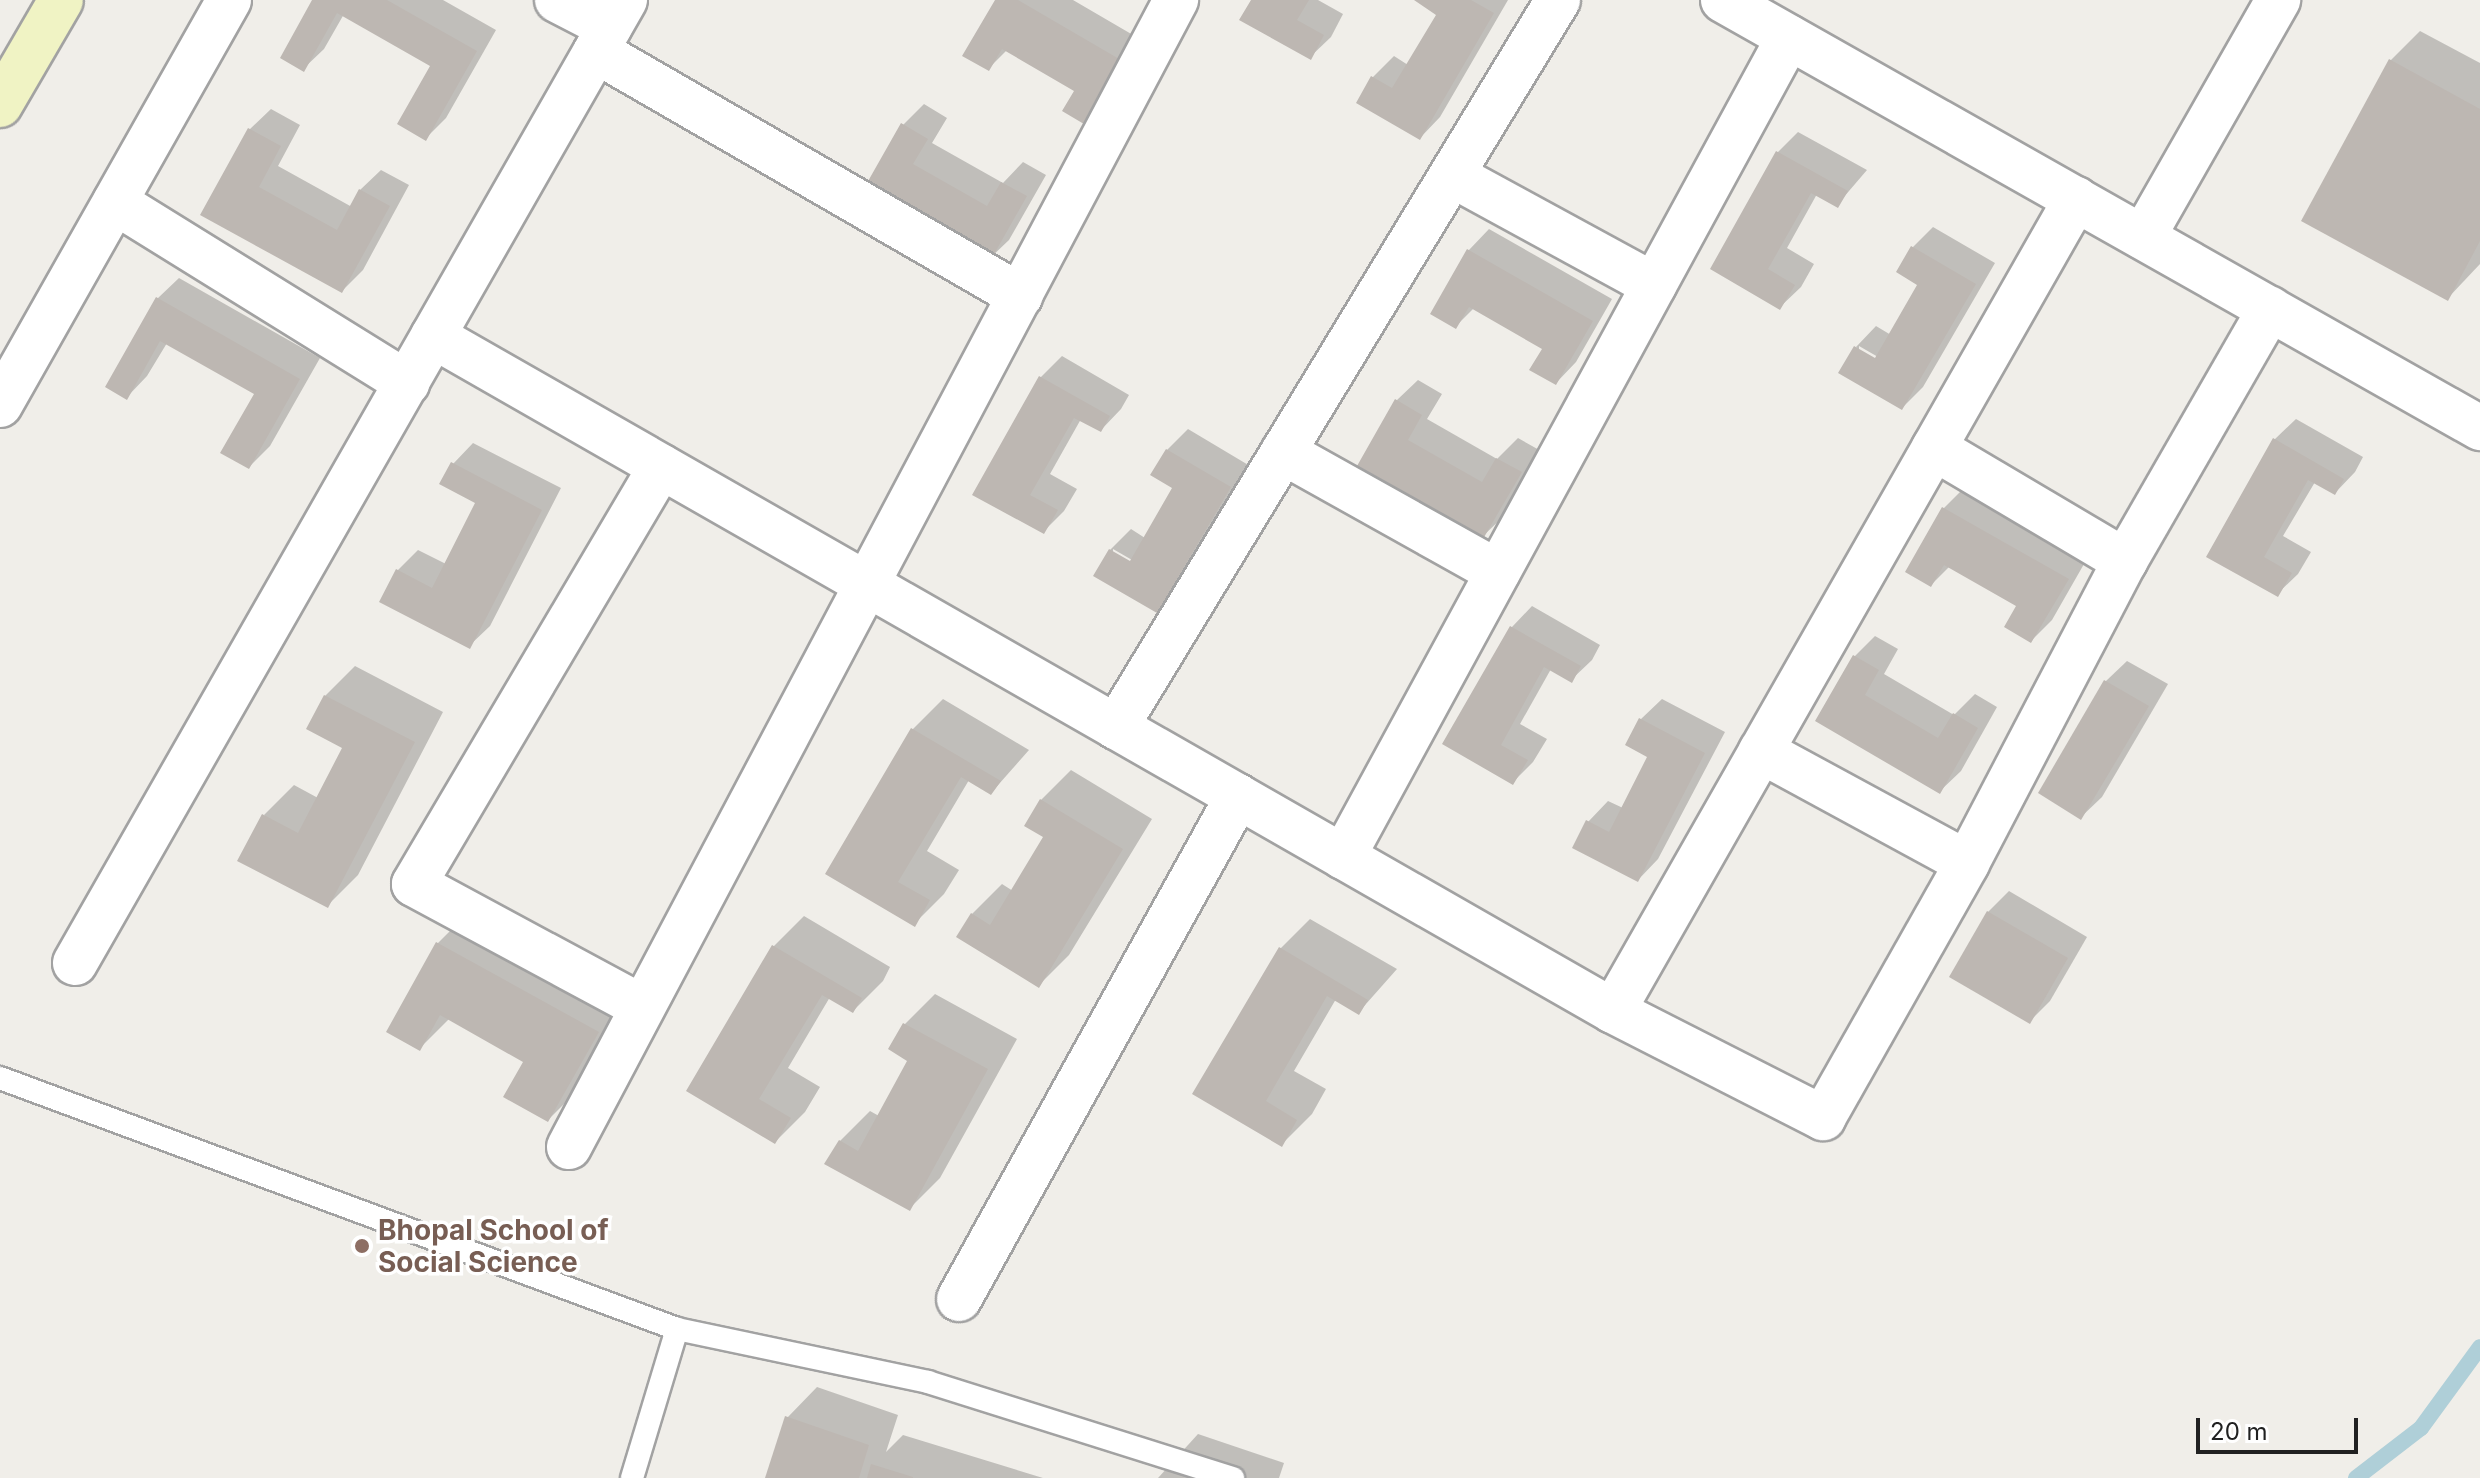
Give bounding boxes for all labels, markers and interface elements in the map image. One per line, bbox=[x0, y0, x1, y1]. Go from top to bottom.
place label: Bhopal School of Social Science bbox=[378, 1213, 609, 1279]
marker: Bhopal School of Social Science bbox=[353, 1237, 371, 1255]
scale bar bbox=[2200, 1402, 2362, 1452]
text: 20 m bbox=[2210, 1417, 2268, 1446]

